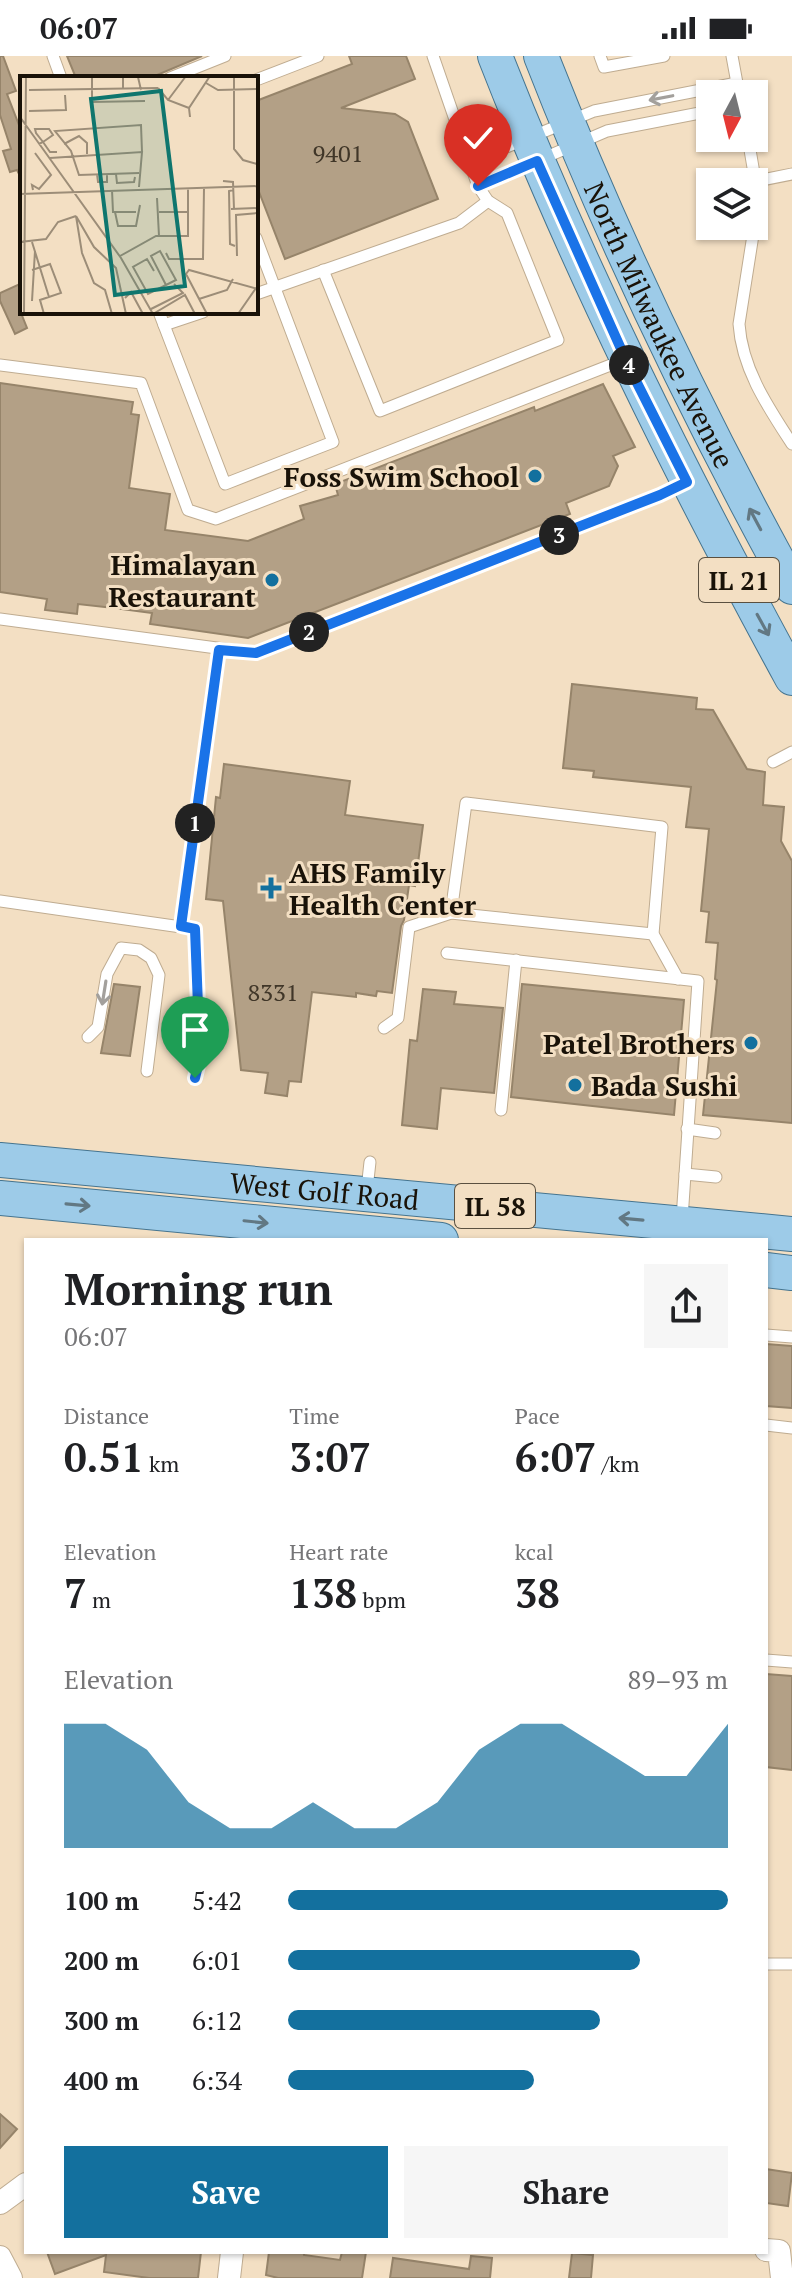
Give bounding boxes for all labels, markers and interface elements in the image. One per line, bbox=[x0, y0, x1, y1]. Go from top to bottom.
text: 06:07 bbox=[40, 8, 118, 48]
inset map bbox=[20, 76, 258, 314]
north arrow bbox=[696, 80, 768, 152]
map controls bbox=[696, 80, 768, 240]
one-way arrow bbox=[648, 91, 674, 106]
pin bbox=[444, 104, 512, 186]
icon: check bbox=[456, 116, 500, 160]
house number: 9401 bbox=[312, 137, 364, 169]
button: layers bbox=[696, 168, 768, 240]
street label: North Milwaukee Avenue bbox=[576, 176, 744, 474]
pin: 4 bbox=[609, 345, 649, 385]
text: 4 bbox=[623, 350, 635, 379]
place label: Foss Swim School bbox=[283, 458, 519, 495]
marker: Foss Swim School bbox=[526, 467, 544, 485]
one-way arrow bbox=[746, 507, 762, 531]
pin: 3 bbox=[539, 515, 579, 555]
text: 3 bbox=[553, 520, 565, 549]
place label: Himalayan Restaurant bbox=[108, 546, 256, 615]
road number: IL 21 bbox=[699, 558, 779, 602]
marker: Himalayan Restaurant bbox=[263, 571, 281, 589]
pin: 2 bbox=[289, 612, 329, 652]
one-way arrow bbox=[755, 613, 771, 636]
text: 2 bbox=[303, 617, 315, 646]
pin: 1 bbox=[175, 803, 215, 843]
text: 1 bbox=[189, 808, 201, 837]
place label: AHS Family Health Center bbox=[289, 854, 476, 923]
marker: AHS Family Health Center bbox=[260, 877, 282, 899]
house number: 8331 bbox=[247, 976, 299, 1008]
one-way arrow bbox=[96, 980, 111, 1005]
pin bbox=[161, 996, 229, 1078]
icon: arrive bbox=[173, 1008, 217, 1052]
place label: Patel Brothers bbox=[543, 1025, 735, 1062]
marker: Patel Brothers bbox=[742, 1034, 760, 1052]
place label: Bada Sushi bbox=[591, 1067, 738, 1104]
marker: Bada Sushi bbox=[566, 1076, 584, 1094]
street label: West Golf Road bbox=[228, 1163, 421, 1218]
road number: IL 58 bbox=[455, 1184, 535, 1228]
one-way arrow bbox=[64, 1198, 91, 1213]
one-way arrow bbox=[618, 1211, 645, 1226]
one-way arrow bbox=[242, 1215, 269, 1230]
text: Morning run bbox=[64, 1259, 333, 1318]
button: share bbox=[644, 1264, 728, 1348]
text: 06:07 bbox=[64, 1319, 128, 1353]
text: Distance bbox=[64, 1401, 149, 1430]
text: Time bbox=[289, 1401, 340, 1430]
text: Pace bbox=[515, 1401, 560, 1430]
text: 0.51 bbox=[64, 1430, 144, 1483]
text: 3:07 bbox=[289, 1430, 371, 1483]
text: 6:07 bbox=[515, 1430, 596, 1483]
text: km bbox=[144, 1449, 179, 1478]
text: /km bbox=[596, 1449, 639, 1478]
text: Elevation bbox=[64, 1537, 156, 1566]
text: Heart rate bbox=[289, 1537, 388, 1566]
text: kcal bbox=[515, 1537, 554, 1566]
text: 7 bbox=[64, 1566, 87, 1619]
text: 138 bbox=[289, 1566, 357, 1619]
text: 38 bbox=[515, 1566, 560, 1619]
text: m bbox=[87, 1585, 111, 1614]
text: bpm bbox=[357, 1585, 406, 1614]
text: Elevation bbox=[64, 1662, 173, 1696]
text: 89–93 m bbox=[628, 1662, 728, 1696]
text: 100 m bbox=[64, 1883, 139, 1917]
text: 5:42 bbox=[192, 1883, 242, 1917]
text: 200 m bbox=[64, 1943, 139, 1977]
text: 6:01 bbox=[192, 1943, 242, 1977]
text: 300 m bbox=[64, 2003, 139, 2037]
text: 6:12 bbox=[192, 2003, 242, 2037]
text: 400 m bbox=[64, 2063, 139, 2097]
text: 6:34 bbox=[192, 2063, 242, 2097]
button: Save bbox=[64, 2146, 388, 2238]
button: Share bbox=[404, 2146, 728, 2238]

